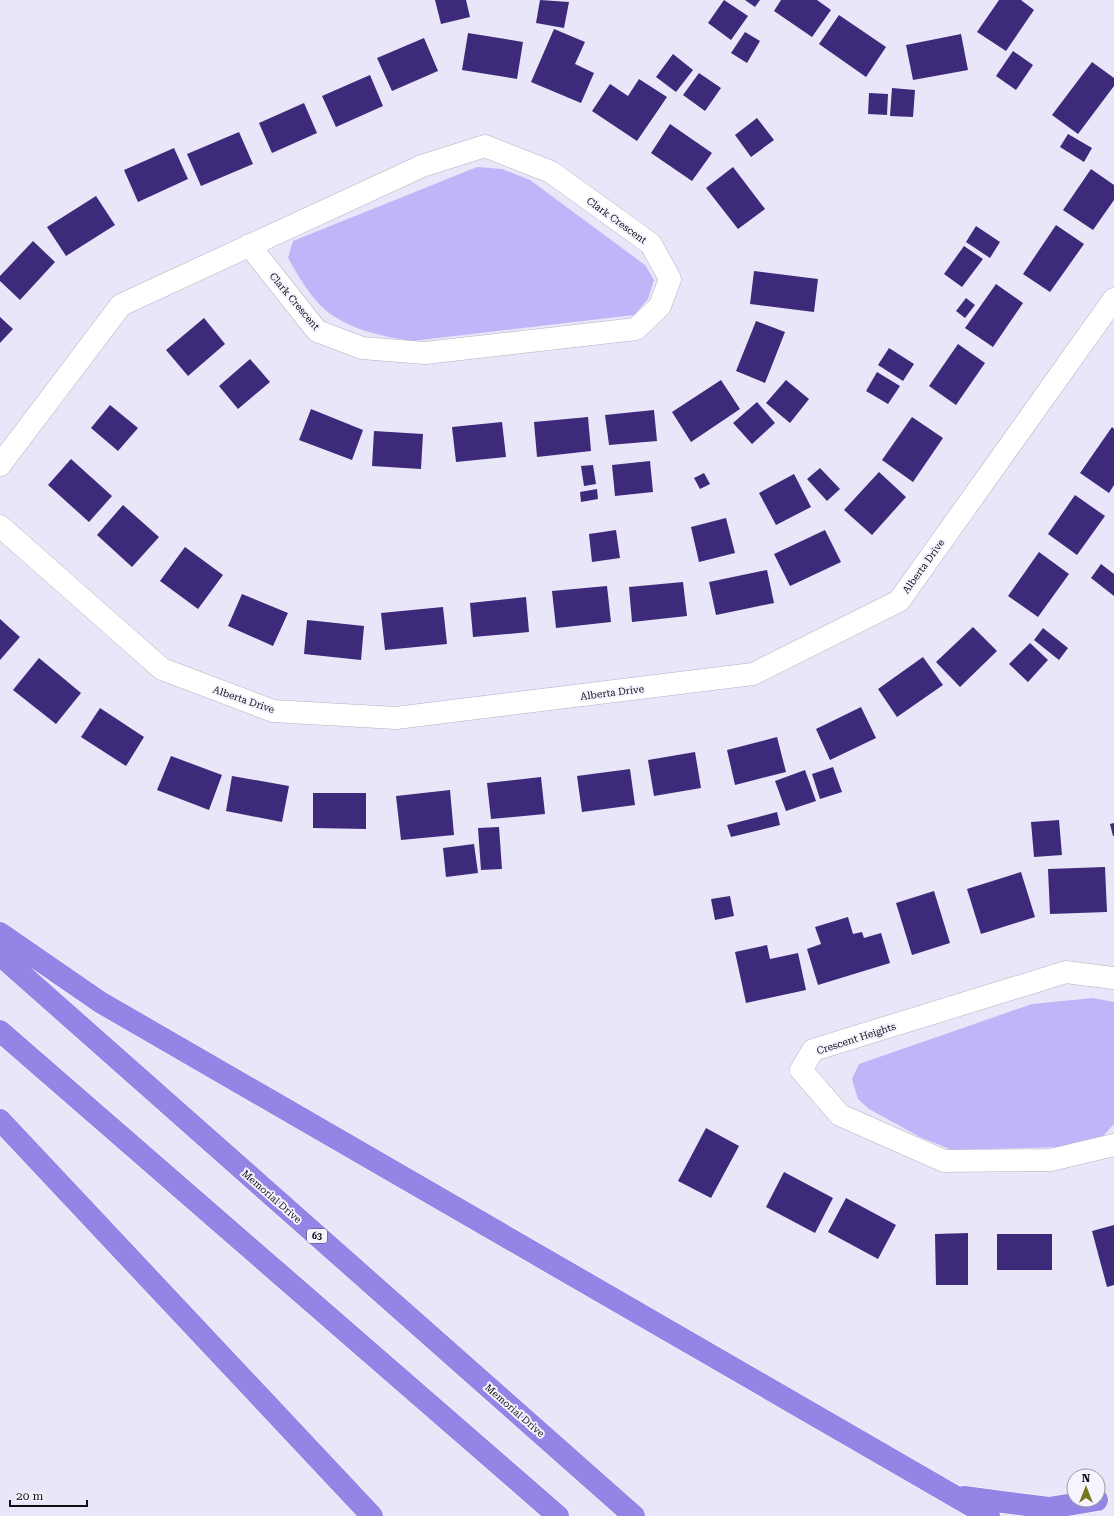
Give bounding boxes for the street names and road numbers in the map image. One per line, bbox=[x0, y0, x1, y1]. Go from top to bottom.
street label: Clark Crescent bbox=[585, 195, 649, 246]
street label: Clark Crescent bbox=[267, 270, 322, 332]
street label: Alberta Drive bbox=[900, 537, 947, 595]
street label: Alberta Drive bbox=[580, 683, 645, 702]
street label: Alberta Drive bbox=[212, 684, 276, 715]
street label: Crescent Heights bbox=[815, 1020, 897, 1056]
street label: Memorial Drive bbox=[240, 1168, 304, 1225]
road number: 63 bbox=[307, 1229, 327, 1243]
street label: Memorial Drive bbox=[483, 1382, 547, 1439]

